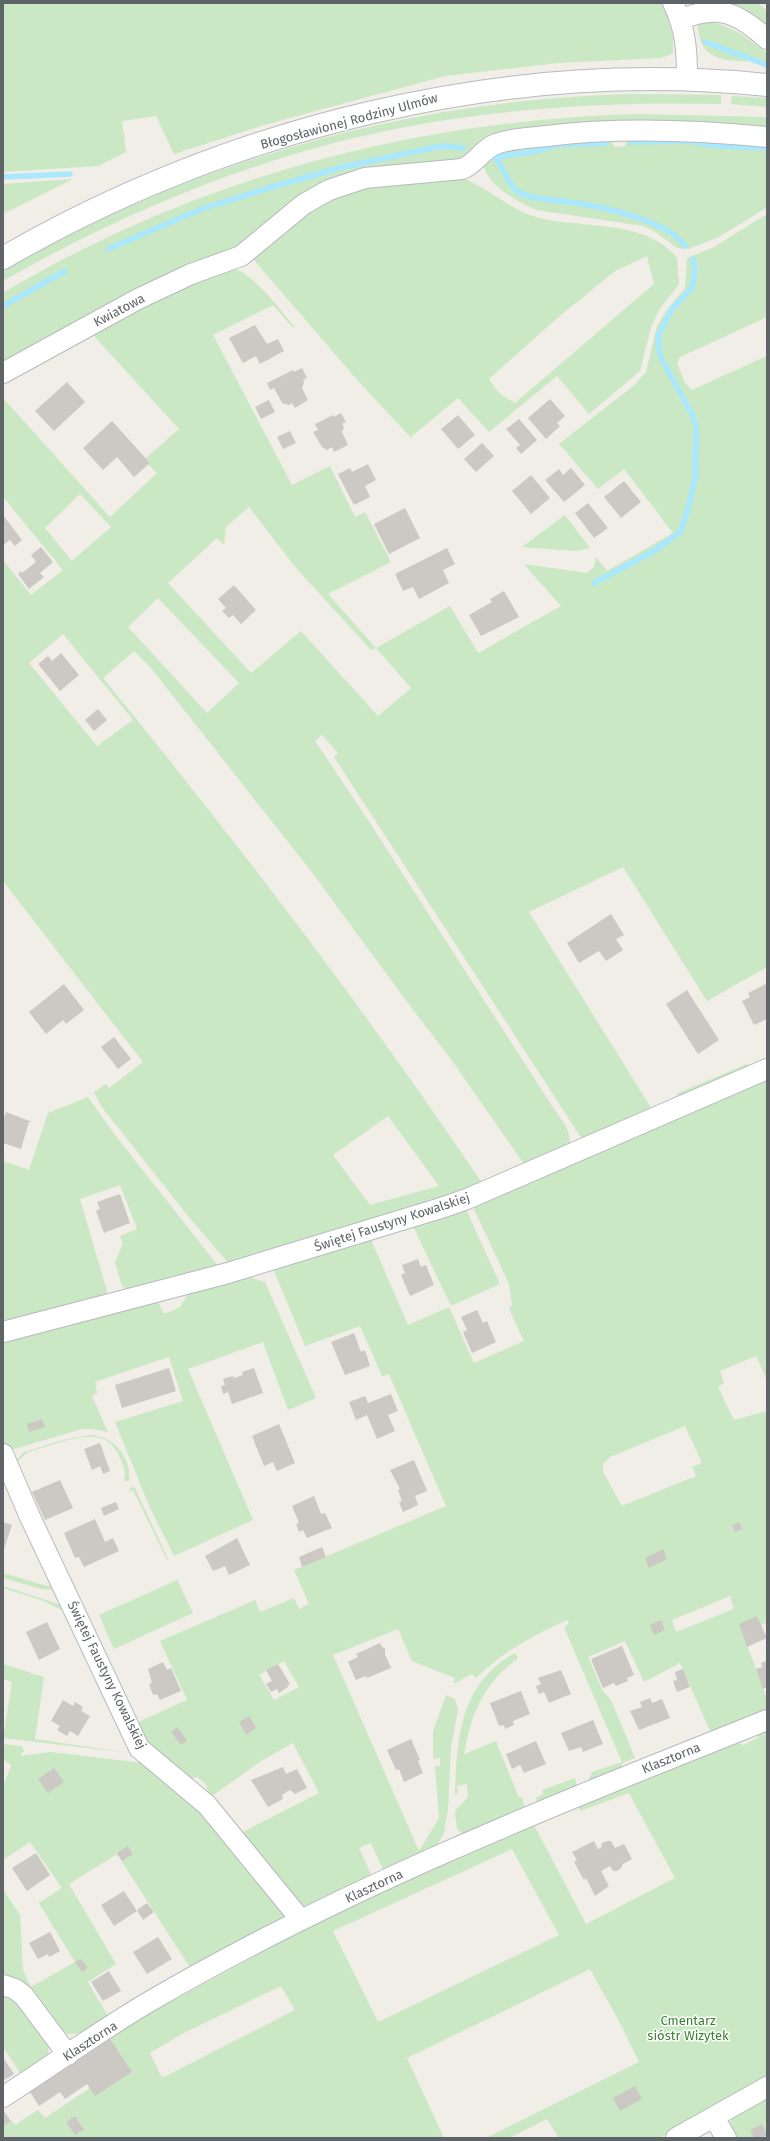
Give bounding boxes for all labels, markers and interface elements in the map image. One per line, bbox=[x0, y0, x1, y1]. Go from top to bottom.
street label: Błogosławionej Rodziny Ulmów bbox=[259, 90, 440, 152]
street label: Kwiatowa bbox=[91, 290, 147, 330]
street label: Świętej Faustyny Kowalskiej bbox=[312, 1190, 472, 1254]
street label: Świętej Faustyny Kowalskiej bbox=[65, 1599, 149, 1751]
street label: Klasztorna bbox=[639, 1739, 703, 1777]
street label: Klasztorna bbox=[343, 1866, 405, 1906]
park label: Cmentarz sióstr Wizytek bbox=[647, 2013, 729, 2043]
street label: Klasztorna bbox=[60, 2018, 120, 2064]

